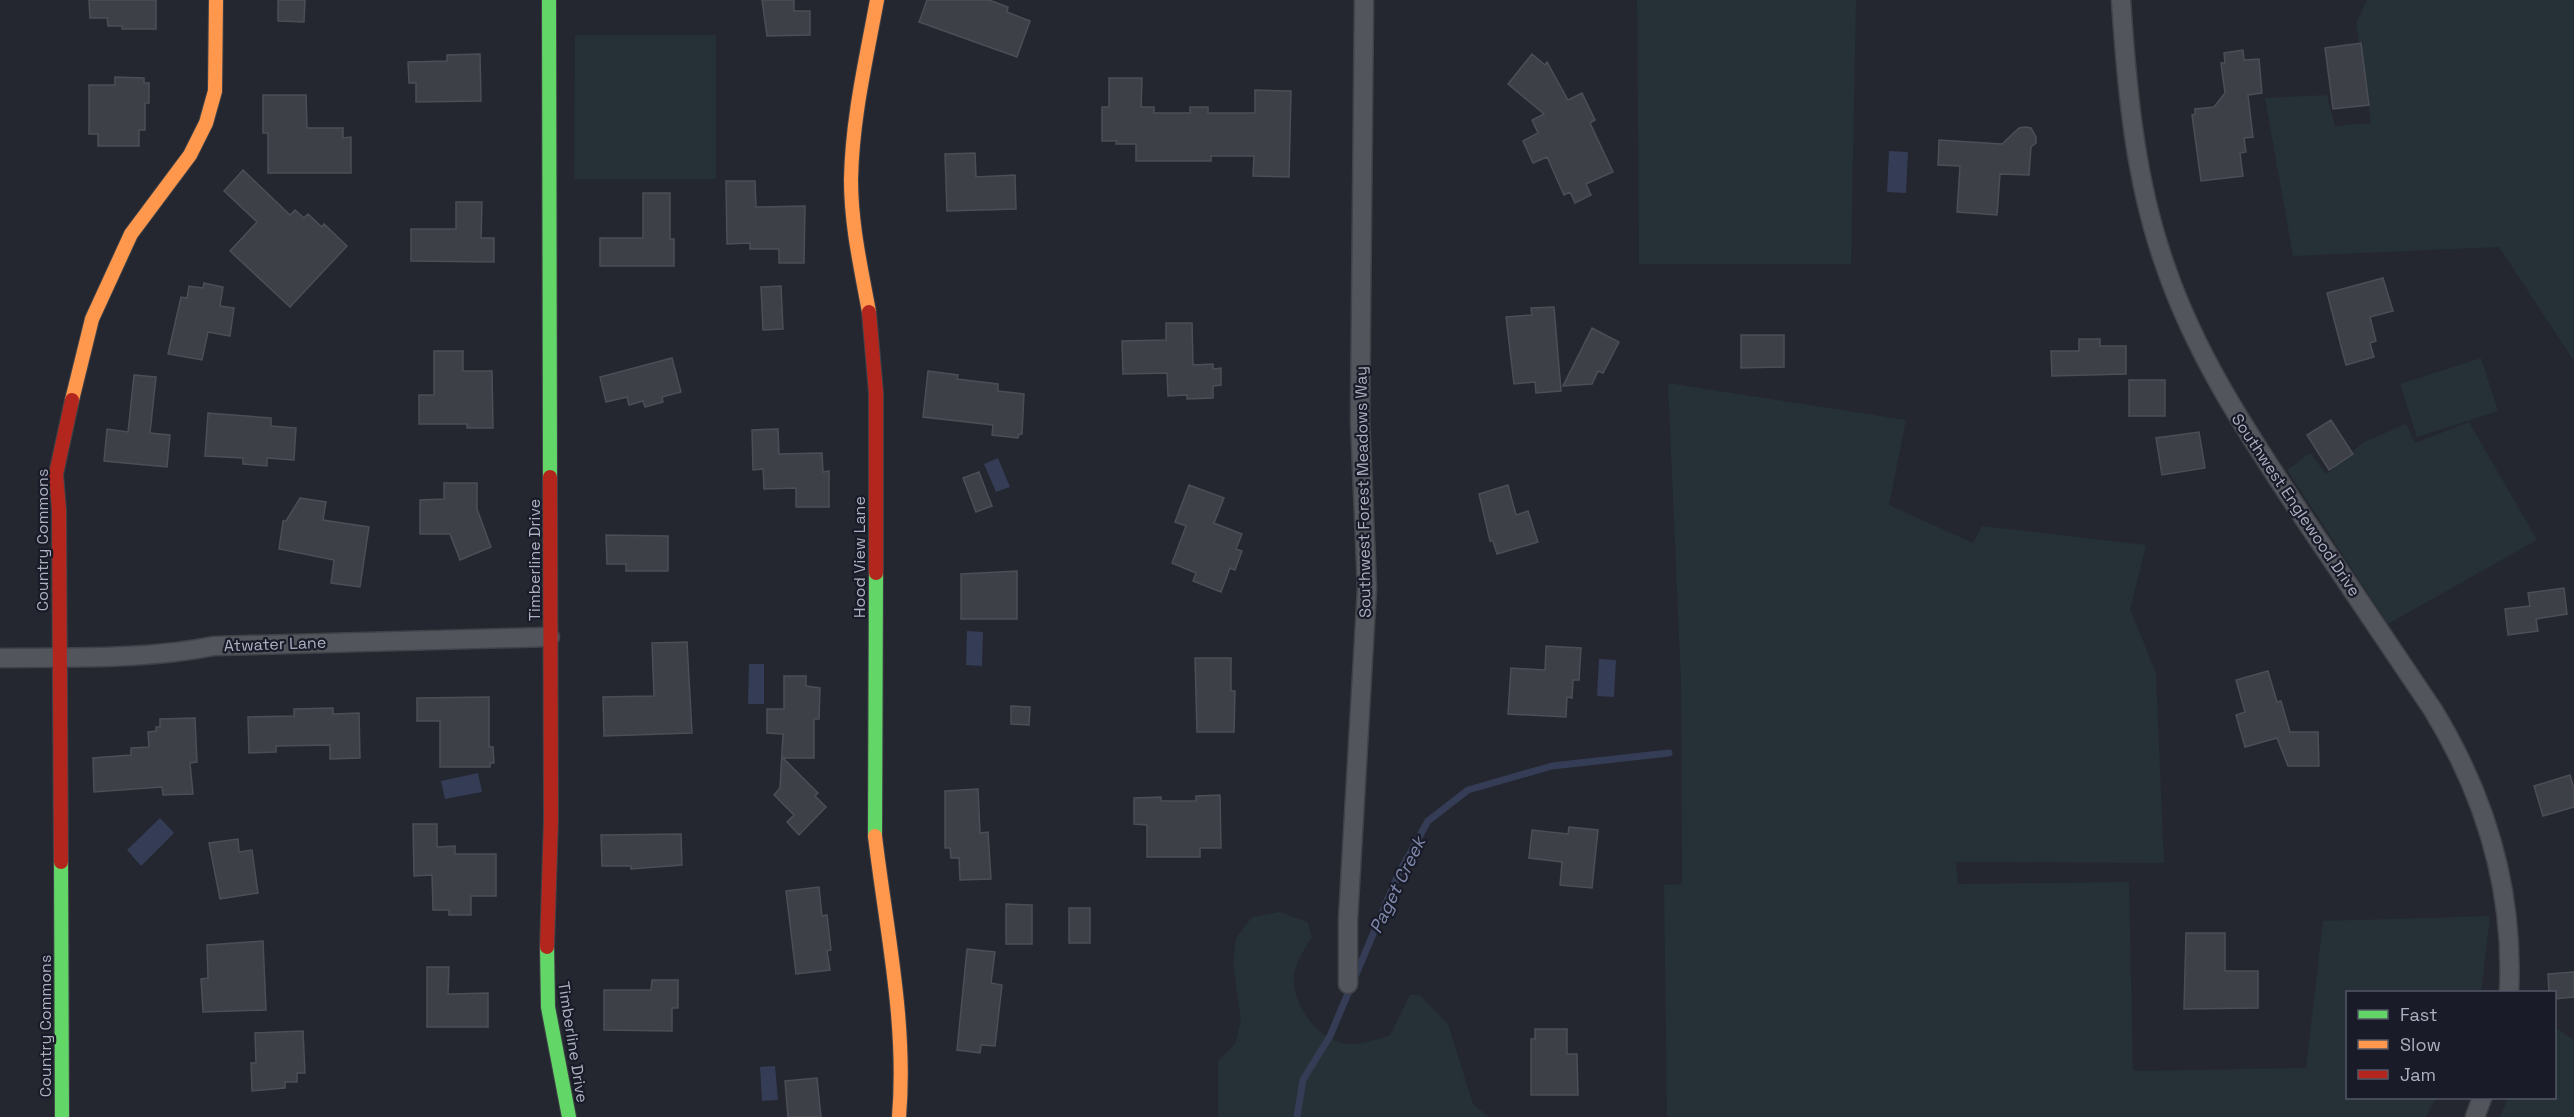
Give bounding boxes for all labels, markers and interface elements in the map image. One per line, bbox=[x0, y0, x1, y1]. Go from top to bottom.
street label: Southwest Forest Meadows Way bbox=[1350, 366, 1376, 618]
street label: Southwest Englewood Drive bbox=[2227, 410, 2365, 600]
street label: Country Commons bbox=[32, 469, 53, 611]
street label: Hood View Lane bbox=[849, 496, 870, 618]
street label: Timberline Drive bbox=[524, 499, 545, 621]
street label: Atwater Lane bbox=[223, 632, 327, 656]
water label: Paget Creek bbox=[1364, 831, 1431, 937]
street label: Country Commons bbox=[35, 955, 56, 1097]
street label: Timberline Drive bbox=[553, 980, 593, 1104]
legend bbox=[2346, 991, 2556, 1099]
text: Fast bbox=[2400, 1003, 2437, 1026]
text: Slow bbox=[2400, 1033, 2441, 1056]
text: Jam bbox=[2400, 1063, 2436, 1086]

